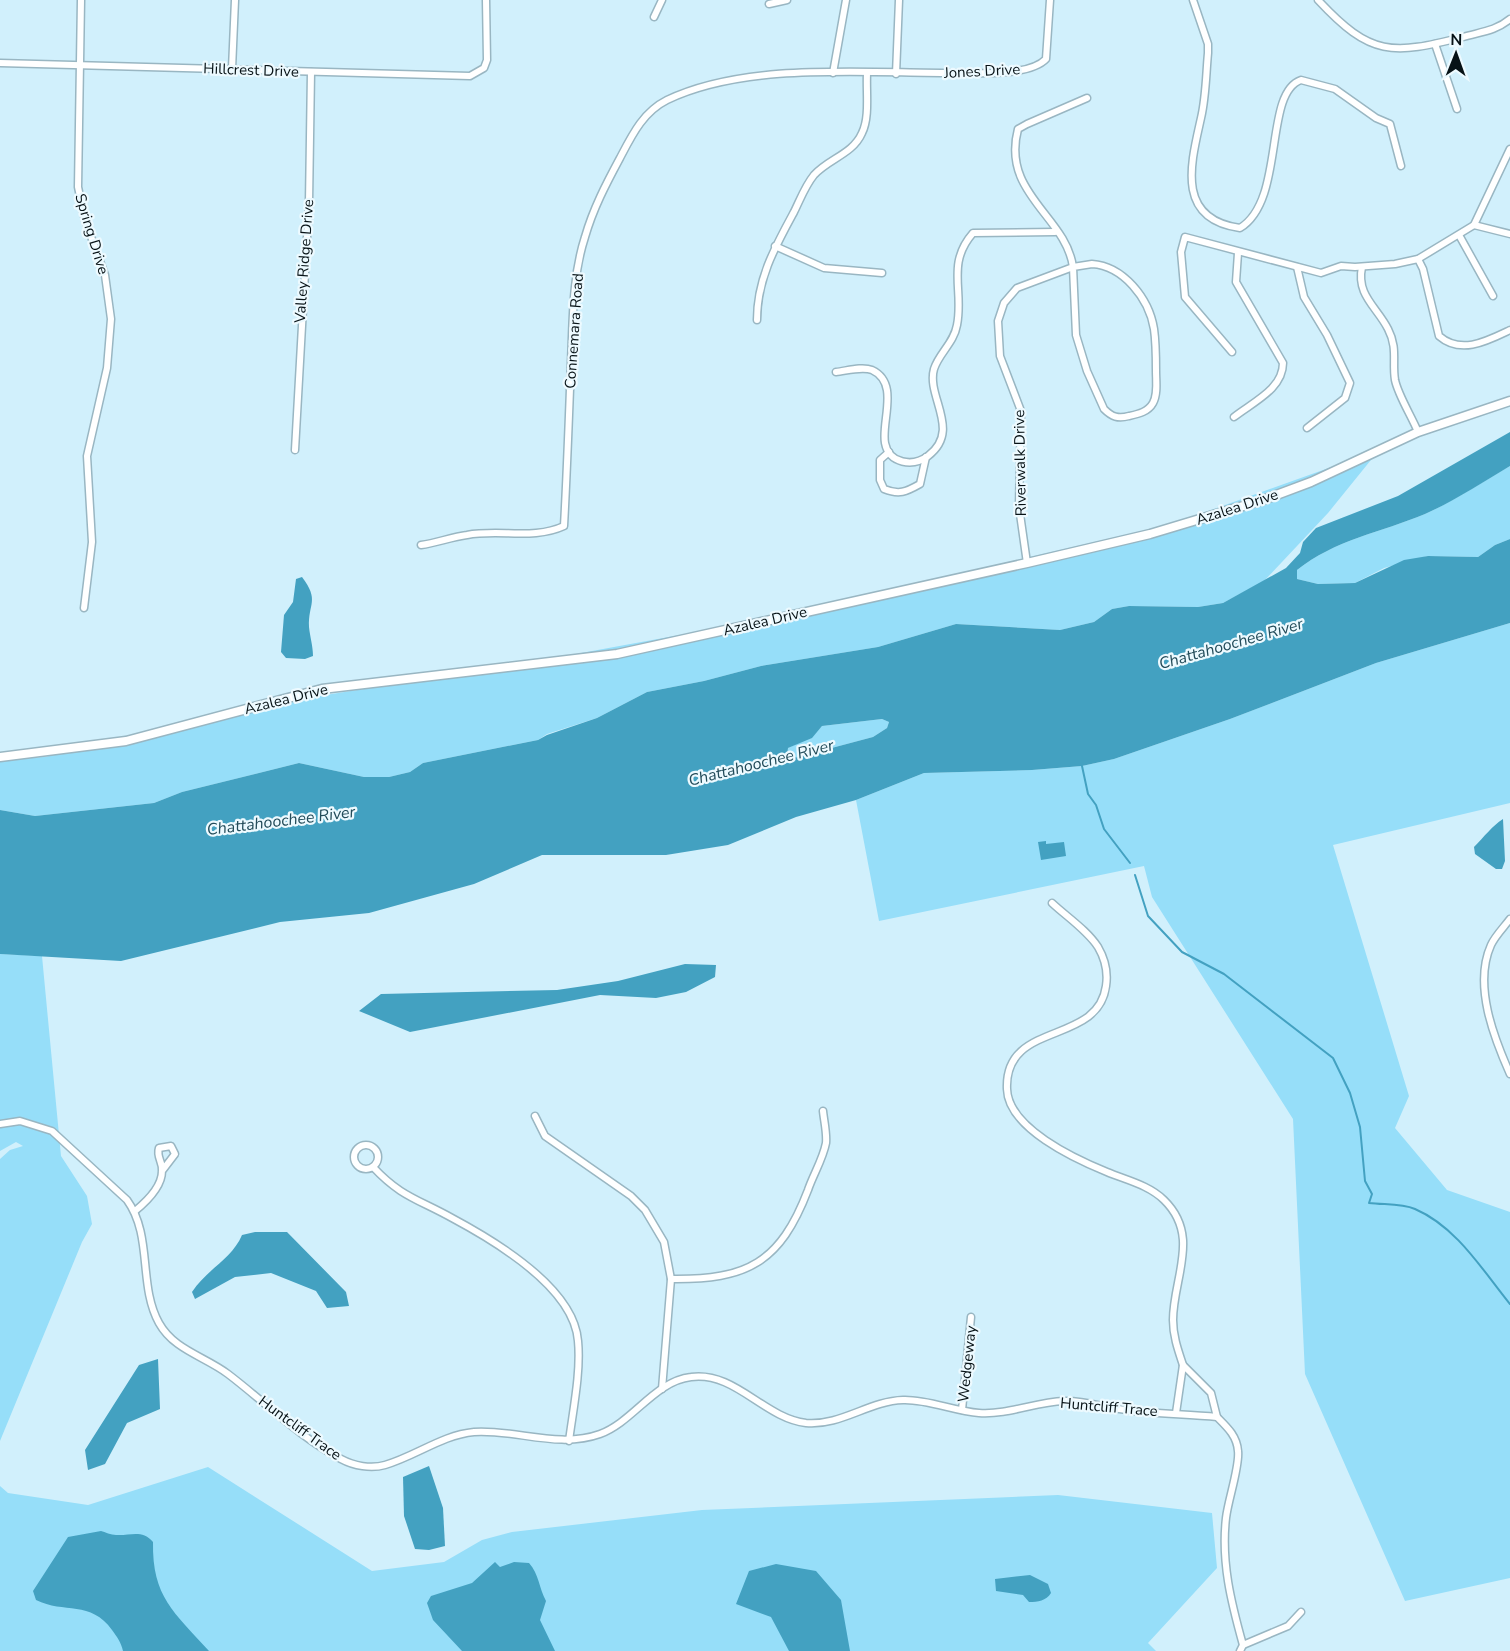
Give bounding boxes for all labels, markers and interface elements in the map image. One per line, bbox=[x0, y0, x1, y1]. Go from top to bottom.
north arrow bbox=[1426, 24, 1486, 84]
text: N bbox=[1450, 29, 1462, 51]
street label: Hillcrest Drive bbox=[203, 58, 299, 82]
street label: Jones Drive bbox=[942, 59, 1021, 83]
street label: Spring Drive bbox=[70, 191, 114, 277]
street label: Valley Ridge Drive bbox=[290, 198, 318, 325]
street label: Connemara Road bbox=[560, 273, 588, 389]
street label: Riverwalk Drive bbox=[1009, 409, 1031, 517]
street label: Azalea Drive bbox=[1193, 484, 1281, 530]
street label: Azalea Drive bbox=[721, 602, 809, 640]
water label: Chattahoochee River bbox=[1156, 613, 1307, 675]
street label: Azalea Drive bbox=[242, 679, 330, 719]
water label: Chattahoochee River bbox=[686, 734, 837, 792]
water label: Chattahoochee River bbox=[206, 801, 358, 841]
street label: Wedgeway bbox=[953, 1324, 981, 1403]
street label: Huntcliff Trace bbox=[255, 1391, 345, 1465]
street label: Huntcliff Trace bbox=[1059, 1393, 1159, 1421]

